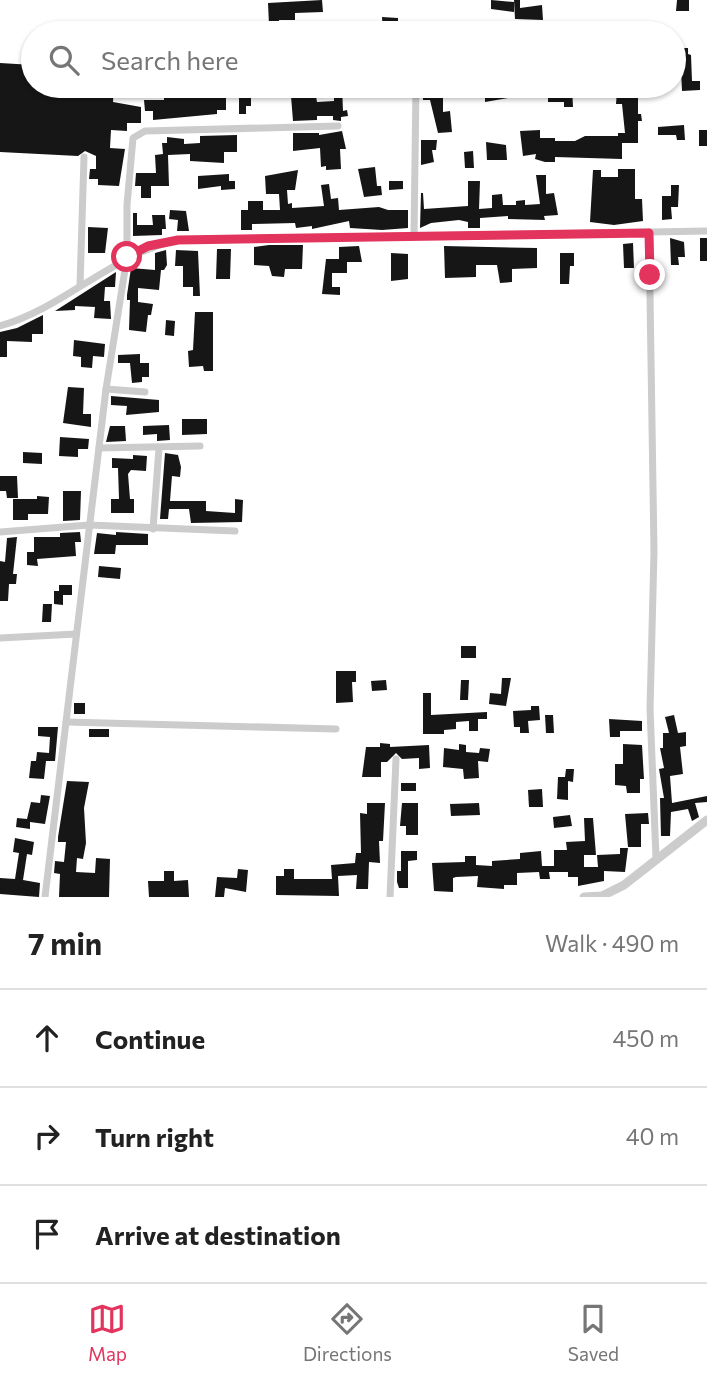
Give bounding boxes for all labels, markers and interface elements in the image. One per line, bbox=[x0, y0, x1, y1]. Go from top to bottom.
search box bbox=[21, 21, 686, 98]
icon: search bbox=[45, 41, 83, 79]
text: Search here bbox=[101, 44, 239, 75]
route start bbox=[111, 241, 142, 272]
route end bbox=[634, 259, 665, 290]
text: 7 min bbox=[28, 924, 102, 961]
text: Walk · 490 m bbox=[545, 929, 679, 957]
icon: ahead bbox=[28, 1019, 66, 1057]
text: Continue bbox=[95, 1023, 205, 1054]
text: 450 m bbox=[613, 1024, 679, 1052]
icon: right bbox=[28, 1117, 66, 1155]
text: Turn right bbox=[95, 1121, 214, 1152]
text: 40 m bbox=[626, 1122, 679, 1150]
icon: arrive bbox=[28, 1215, 66, 1253]
text: Arrive at destination bbox=[95, 1219, 341, 1250]
tab: Map bbox=[88, 1300, 127, 1365]
tab: Directions bbox=[303, 1300, 392, 1365]
tab: Saved bbox=[568, 1300, 619, 1365]

